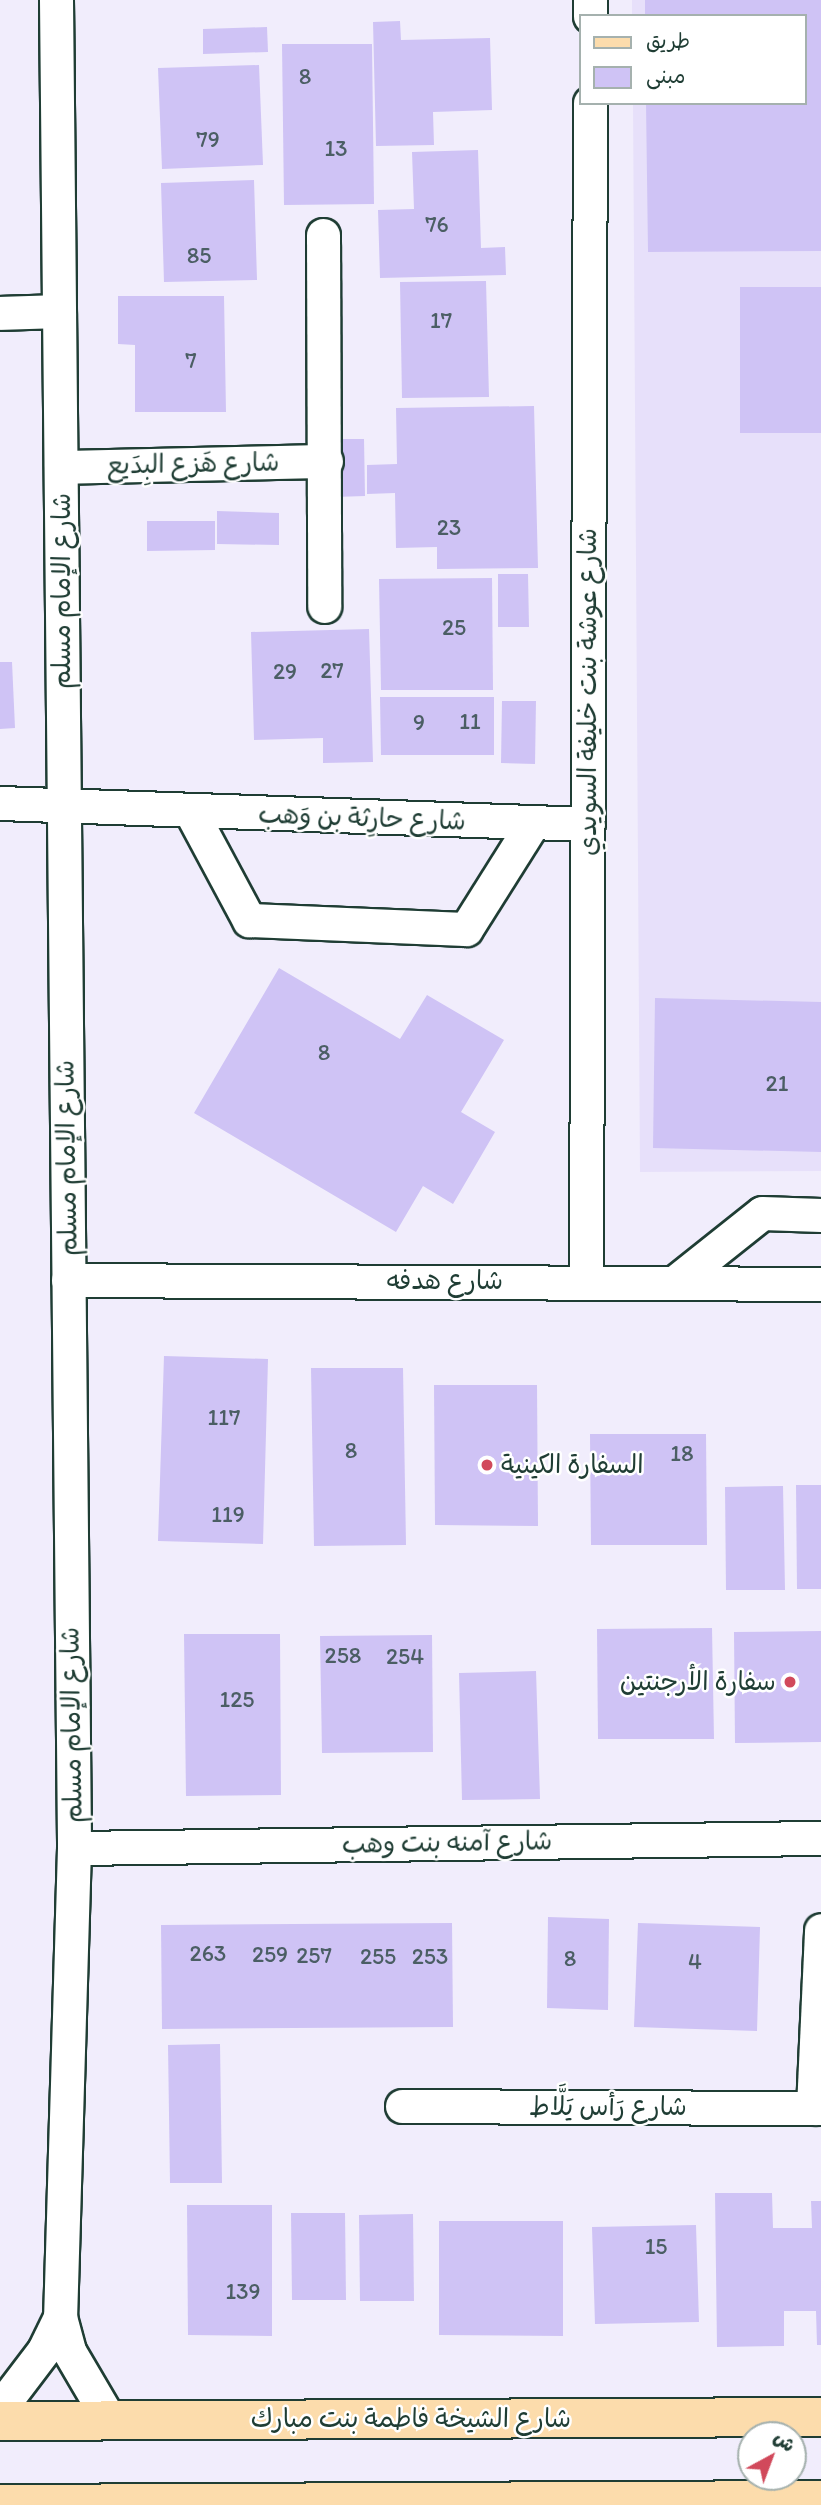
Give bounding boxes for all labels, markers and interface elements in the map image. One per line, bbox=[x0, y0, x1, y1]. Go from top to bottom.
legend bbox=[580, 14, 807, 105]
text: طريق bbox=[646, 28, 690, 53]
house number: 8 bbox=[299, 62, 311, 90]
text: مبنى bbox=[646, 63, 685, 88]
house number: 79 bbox=[196, 125, 220, 153]
house number: 13 bbox=[324, 134, 348, 162]
house number: 76 bbox=[425, 210, 449, 238]
house number: 85 bbox=[187, 241, 211, 269]
house number: 17 bbox=[430, 306, 452, 334]
house number: 7 bbox=[185, 346, 197, 374]
street label: شارع هَزع البِدَيع bbox=[106, 447, 280, 481]
street label: شارع الإمام مسلم bbox=[46, 493, 78, 689]
house number: 23 bbox=[437, 513, 461, 541]
street label: شارع عوشة بنت خليفة السويدي bbox=[572, 528, 604, 856]
house number: 25 bbox=[442, 613, 466, 641]
house number: 27 bbox=[320, 656, 344, 684]
house number: 29 bbox=[273, 657, 297, 685]
house number: 11 bbox=[459, 707, 481, 735]
house number: 9 bbox=[413, 708, 425, 736]
street label: شارع حارِثة بن وَهب bbox=[258, 799, 466, 837]
house number: 8 bbox=[318, 1038, 330, 1066]
street label: شارع الإمام مسلم bbox=[50, 1060, 84, 1256]
house number: 21 bbox=[766, 1069, 788, 1097]
street label: شارع هدفه bbox=[387, 1265, 503, 1297]
house number: 117 bbox=[208, 1403, 240, 1431]
house number: 8 bbox=[345, 1436, 357, 1464]
house number: 18 bbox=[670, 1439, 694, 1467]
place label: السفارة الكينية bbox=[501, 1449, 644, 1481]
marker: السفارة الكينية bbox=[479, 1457, 495, 1473]
house number: 119 bbox=[211, 1500, 245, 1528]
street label: شارع الإمام مسلم bbox=[55, 1627, 89, 1823]
house number: 258 bbox=[325, 1641, 361, 1669]
house number: 254 bbox=[386, 1642, 424, 1670]
place label: سفارة الأرجنتين bbox=[620, 1666, 776, 1698]
marker: سفارة الأرجنتين bbox=[782, 1674, 798, 1690]
house number: 125 bbox=[220, 1685, 254, 1713]
street label: شارع آمنه بنت وهب bbox=[342, 1826, 552, 1860]
house number: 263 bbox=[190, 1939, 226, 1967]
house number: 259 bbox=[252, 1940, 288, 1968]
house number: 257 bbox=[296, 1941, 332, 1969]
house number: 255 bbox=[360, 1942, 396, 1970]
house number: 253 bbox=[412, 1942, 448, 1970]
house number: 8 bbox=[564, 1944, 576, 1972]
house number: 4 bbox=[688, 1947, 702, 1975]
street label: شارع رَأس يَلَّاط bbox=[529, 2091, 687, 2123]
house number: 15 bbox=[645, 2232, 667, 2260]
house number: 139 bbox=[225, 2277, 261, 2305]
street label: شارع الشيخة فاطمة بنت مبارك bbox=[251, 2403, 571, 2435]
north arrow bbox=[737, 2421, 807, 2491]
text: ش bbox=[769, 2426, 800, 2457]

